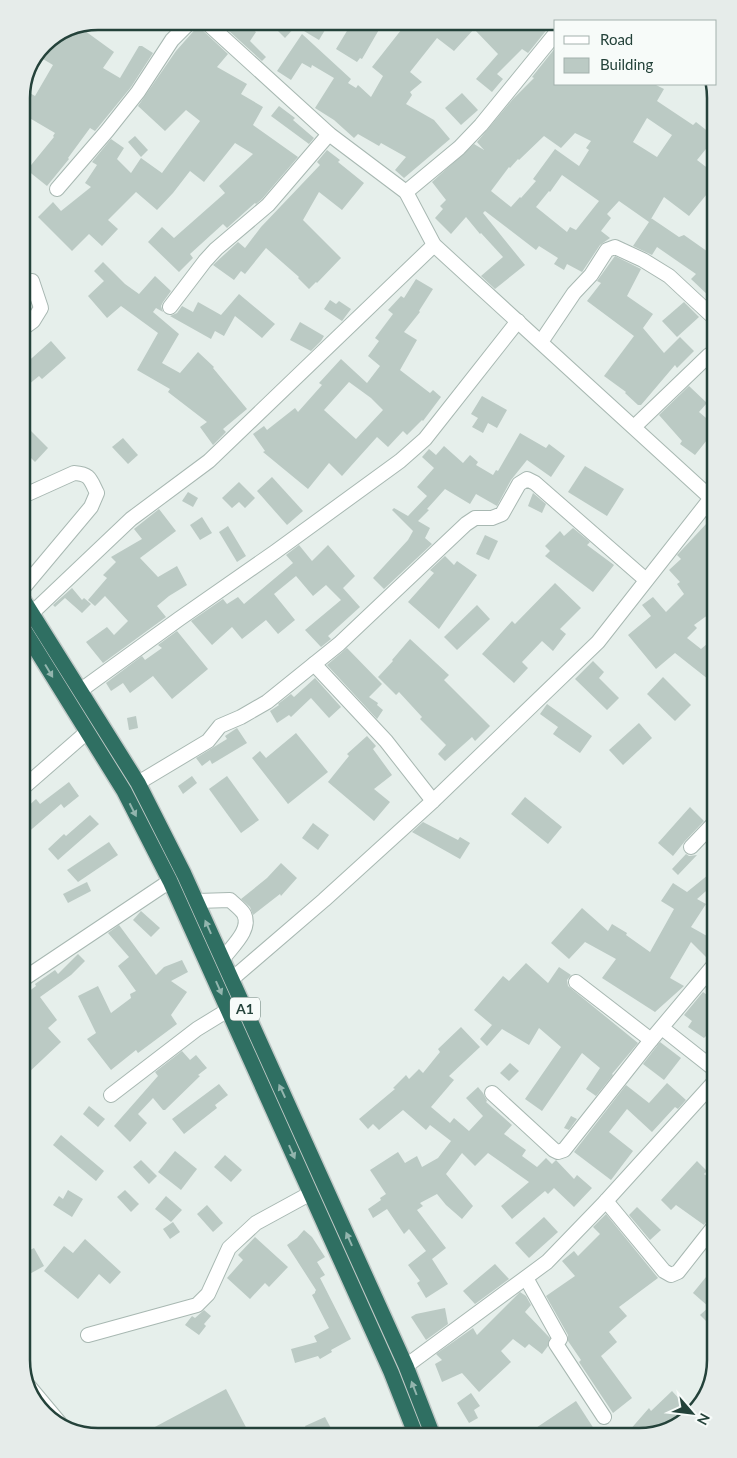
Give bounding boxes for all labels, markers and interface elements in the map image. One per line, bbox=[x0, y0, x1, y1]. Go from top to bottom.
legend bbox=[554, 20, 717, 85]
text: Road bbox=[600, 30, 633, 48]
text: Building bbox=[600, 55, 653, 73]
one-way arrow bbox=[45, 664, 54, 678]
one-way arrow bbox=[129, 803, 137, 817]
one-way arrow bbox=[204, 920, 212, 934]
one-way arrow bbox=[215, 981, 223, 995]
road number: A1 bbox=[230, 998, 260, 1021]
one-way arrow bbox=[278, 1084, 286, 1098]
one-way arrow bbox=[289, 1145, 297, 1159]
one-way arrow bbox=[344, 1232, 352, 1246]
one-way arrow bbox=[410, 1380, 418, 1395]
north arrow bbox=[667, 1388, 717, 1438]
text: N bbox=[694, 1411, 714, 1428]

